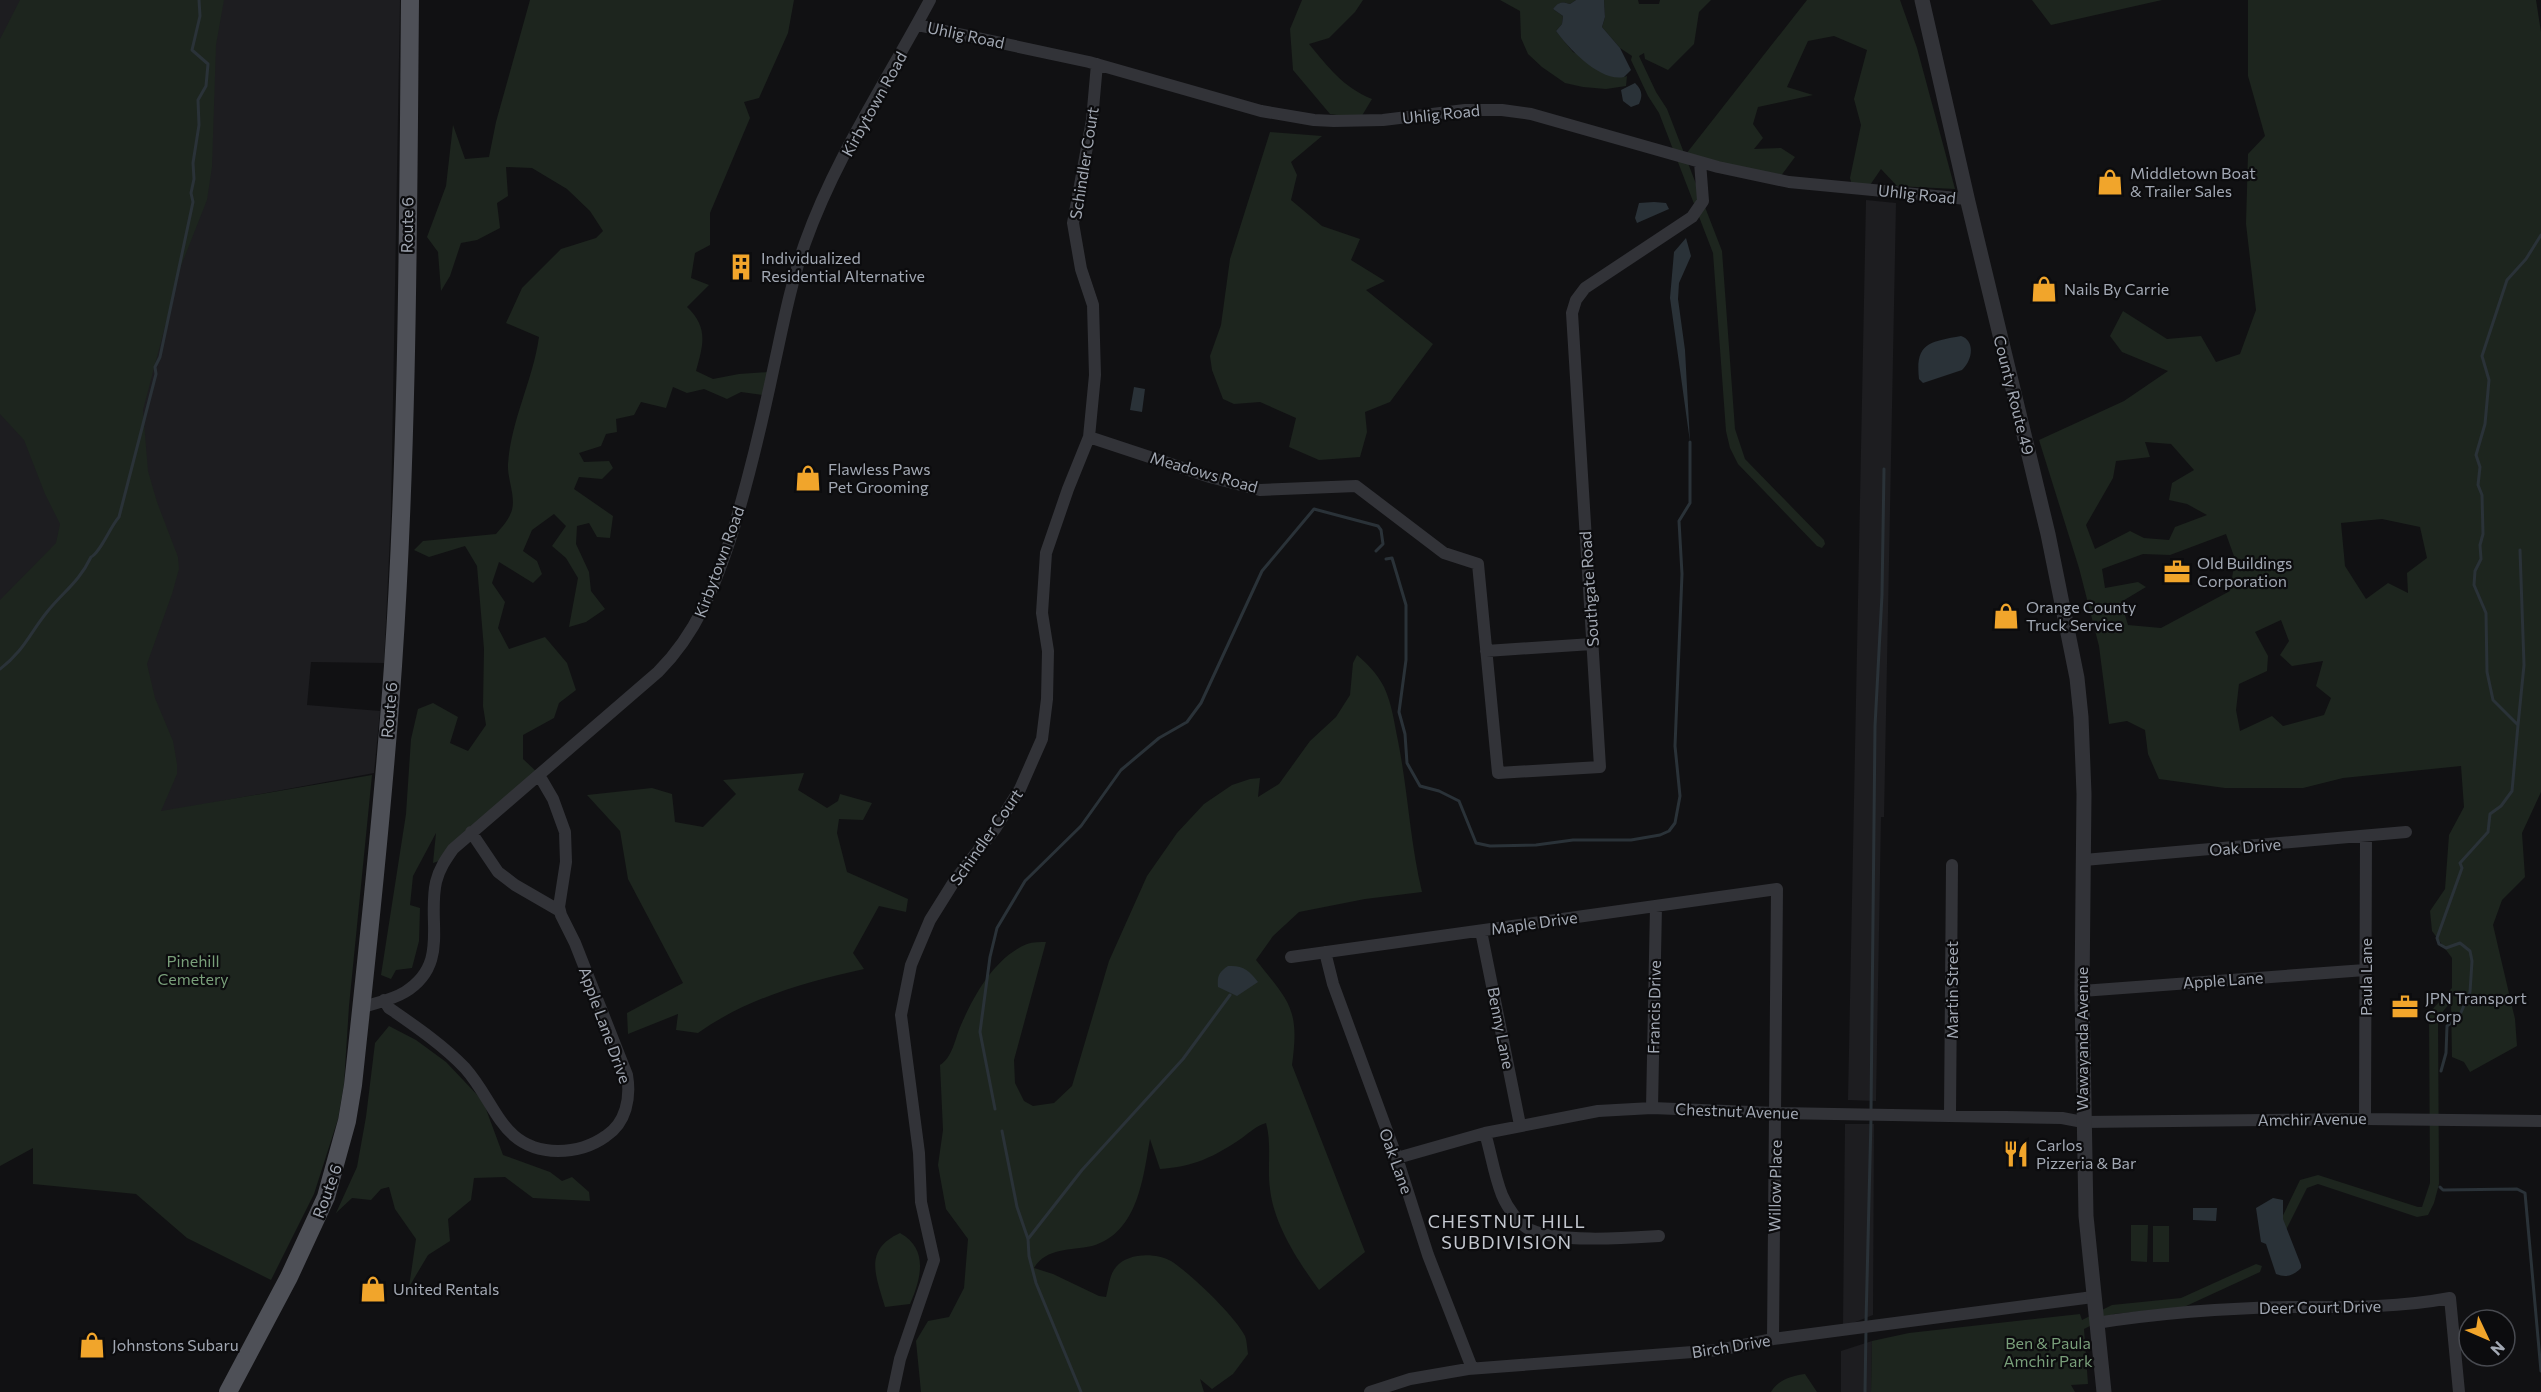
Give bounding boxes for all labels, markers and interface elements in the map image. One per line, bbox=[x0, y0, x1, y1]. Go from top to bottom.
street label: Uhlig Road bbox=[926, 17, 1006, 52]
street label: Kirbytown Road bbox=[837, 48, 910, 159]
street label: Uhlig Road bbox=[1401, 100, 1481, 127]
street label: Schindler Court bbox=[1065, 105, 1102, 220]
place label: Middletown Boat & Trailer Sales bbox=[2130, 163, 2256, 200]
shop icon: Middletown Boat & Trailer Sales bbox=[2095, 167, 2125, 197]
street label: Uhlig Road bbox=[1877, 180, 1957, 207]
street label: Route 6 bbox=[397, 197, 416, 253]
place label: Individualized Residential Alternative bbox=[761, 248, 925, 285]
building icon: Individualized Residential Alternative bbox=[726, 252, 756, 282]
shop icon: Nails By Carrie bbox=[2029, 274, 2059, 304]
place label: Nails By Carrie bbox=[2064, 279, 2169, 298]
street label: County Route 49 bbox=[1990, 333, 2039, 457]
street label: Meadows Road bbox=[1148, 447, 1260, 496]
place label: Flawless Paws Pet Grooming bbox=[828, 459, 931, 496]
shop icon: Flawless Paws Pet Grooming bbox=[793, 463, 823, 493]
street label: Kirbytown Road bbox=[690, 504, 747, 620]
street label: Southgate Road bbox=[1575, 531, 1602, 647]
place label: Old Buildings Corporation bbox=[2197, 553, 2292, 590]
office icon: Old Buildings Corporation bbox=[2162, 557, 2192, 587]
place label: Orange County Truck Service bbox=[2026, 597, 2136, 634]
shop icon: Orange County Truck Service bbox=[1991, 601, 2021, 631]
street label: Route 6 bbox=[377, 681, 400, 739]
street label: Schindler Court bbox=[945, 784, 1026, 889]
street label: Oak Drive bbox=[2208, 834, 2282, 859]
street label: Maple Drive bbox=[1489, 907, 1578, 938]
street label: Paula Lane bbox=[2356, 938, 2375, 1016]
street label: Martin Street bbox=[1942, 941, 1961, 1039]
park label: Pinehill Cemetery bbox=[157, 951, 229, 988]
street label: Francis Drive bbox=[1643, 960, 1664, 1054]
street label: Apple Lane Drive bbox=[576, 964, 635, 1086]
street label: Wawayanda Avenue bbox=[2072, 967, 2091, 1111]
street label: Apple Lane bbox=[2182, 967, 2264, 992]
street label: Benny Lane bbox=[1484, 985, 1519, 1071]
place label: JPN Transport Corp bbox=[2425, 988, 2527, 1025]
office icon: JPN Transport Corp bbox=[2390, 992, 2420, 1022]
street label: Chestnut Avenue bbox=[1675, 1099, 1799, 1122]
street label: Amchir Avenue bbox=[2257, 1108, 2367, 1129]
street label: Oak Lane bbox=[1376, 1125, 1417, 1196]
place label: Carlos Pizzeria & Bar bbox=[2036, 1135, 2137, 1172]
restaurant icon: Carlos Pizzeria & Bar bbox=[2001, 1139, 2031, 1169]
street label: Willow Place bbox=[1764, 1140, 1785, 1232]
street label: Route 6 bbox=[308, 1161, 345, 1221]
district label: CHESTNUT HILL SUBDIVISION bbox=[1428, 1210, 1586, 1253]
shop icon: United Rentals bbox=[358, 1274, 388, 1304]
place label: United Rentals bbox=[393, 1279, 499, 1298]
street label: Deer Court Drive bbox=[2259, 1296, 2381, 1317]
north arrow bbox=[2457, 1308, 2517, 1368]
shop icon: Johnstons Subaru bbox=[77, 1330, 107, 1360]
street label: Birch Drive bbox=[1690, 1330, 1772, 1361]
park label: Ben & Paula Amchir Park bbox=[2003, 1333, 2093, 1370]
place label: Johnstons Subaru bbox=[112, 1335, 239, 1354]
text: N bbox=[2487, 1338, 2509, 1360]

